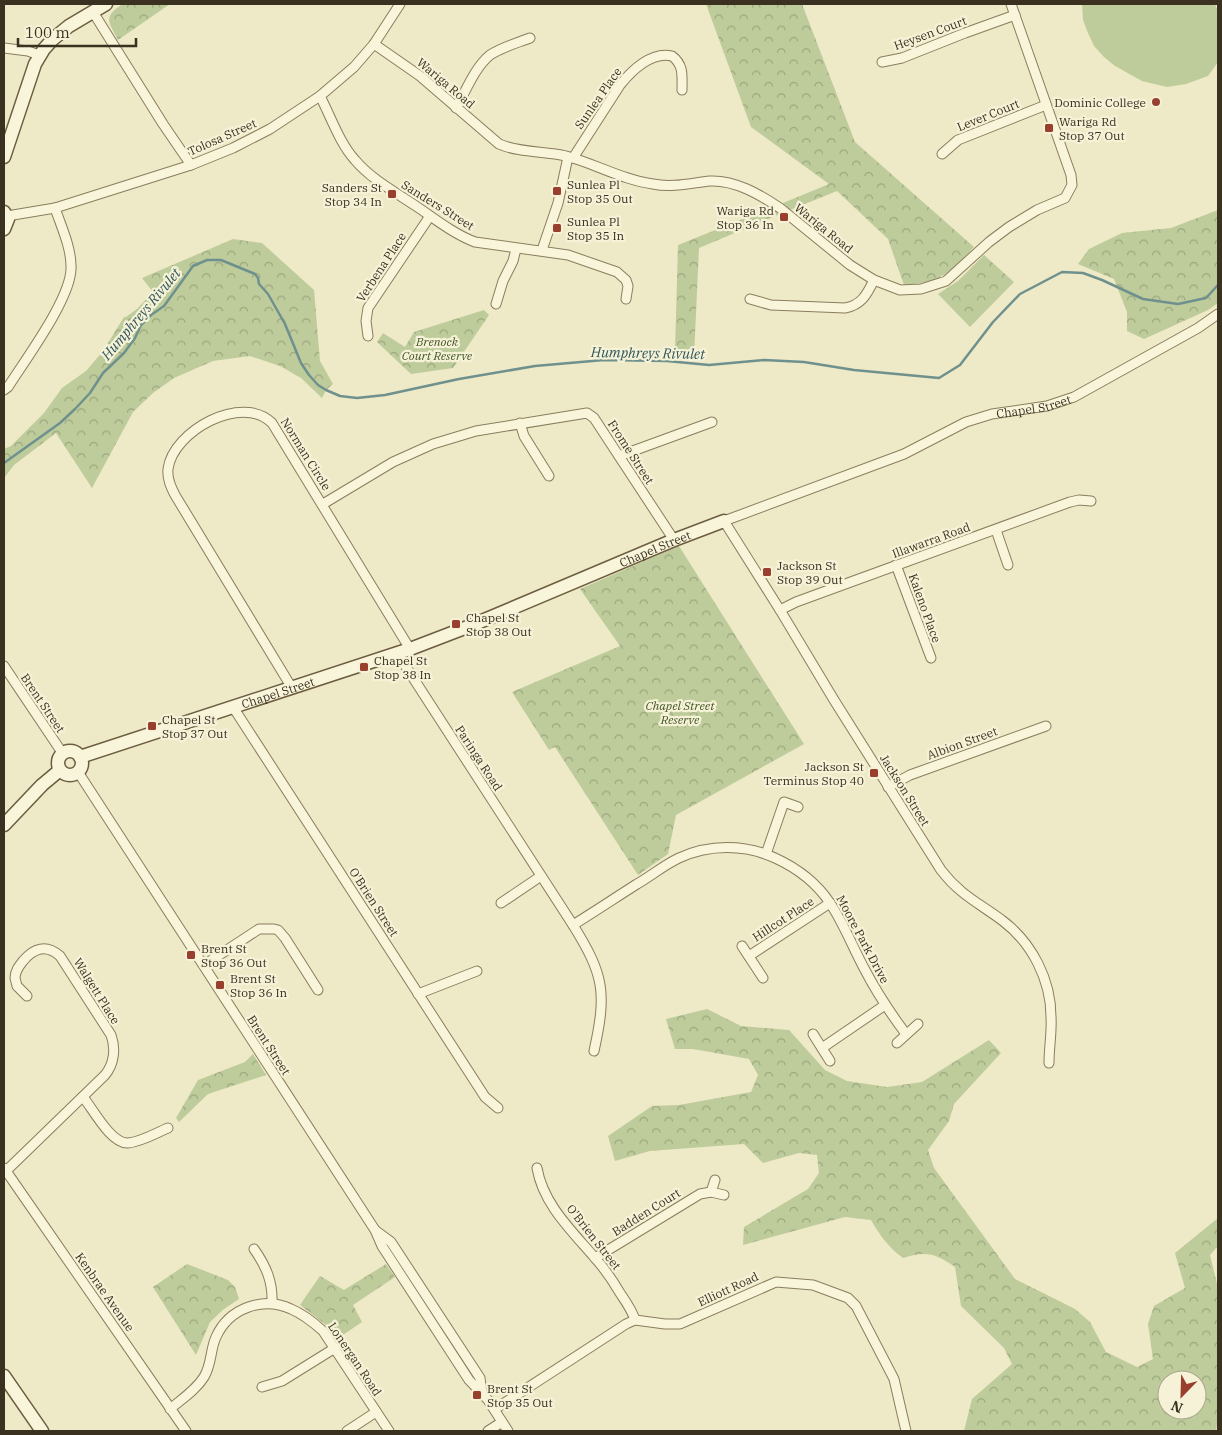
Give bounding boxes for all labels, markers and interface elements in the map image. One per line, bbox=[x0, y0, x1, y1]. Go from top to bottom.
street label: Heysen Court bbox=[892, 13, 968, 53]
scale bar bbox=[18, 15, 135, 47]
text: 100 m bbox=[25, 23, 70, 42]
street label: Wariga Road bbox=[414, 54, 478, 112]
street label: Sunlea Place bbox=[571, 64, 625, 132]
place label: Dominic College bbox=[1054, 95, 1146, 110]
street label: Lever Court bbox=[955, 96, 1021, 134]
marker: Dominic College bbox=[1150, 96, 1162, 108]
place label: Wariga Rd Stop 37 Out bbox=[1059, 114, 1125, 143]
street label: Tolosa Street bbox=[185, 115, 259, 159]
marker: Wariga Rd Stop 37 Out bbox=[1043, 122, 1055, 134]
street label: Sanders Street bbox=[399, 177, 477, 233]
place label: Sunlea Pl Stop 35 Out bbox=[567, 177, 633, 206]
place label: Sanders St Stop 34 In bbox=[322, 180, 382, 209]
marker: Sunlea Pl Stop 35 Out bbox=[551, 185, 563, 197]
marker: Sanders St Stop 34 In bbox=[386, 188, 398, 200]
street label: Wariga Road bbox=[792, 200, 856, 256]
place label: Wariga Rd Stop 36 In bbox=[716, 203, 774, 232]
marker: Wariga Rd Stop 36 In bbox=[778, 211, 790, 223]
place label: Sunlea Pl Stop 35 In bbox=[567, 214, 625, 243]
marker: Sunlea Pl Stop 35 In bbox=[551, 222, 563, 234]
street label: Verbena Place bbox=[353, 229, 409, 305]
water label: Humphreys Rivulet bbox=[97, 264, 185, 364]
park label: Brenock Court Reserve bbox=[402, 334, 473, 363]
water label: Humphreys Rivulet bbox=[590, 343, 706, 363]
street label: Chapel Street bbox=[995, 391, 1073, 421]
street label: Norman Circle bbox=[278, 415, 334, 493]
street label: Frome Street bbox=[605, 417, 657, 487]
street label: Illawarra Road bbox=[890, 519, 972, 561]
street label: Chapel Street bbox=[617, 527, 693, 570]
place label: Jackson St Stop 39 Out bbox=[777, 558, 843, 587]
marker: Jackson St Stop 39 Out bbox=[761, 566, 773, 578]
street label: Kaleno Place bbox=[906, 571, 944, 645]
place label: Chapel St Stop 38 Out bbox=[466, 610, 532, 639]
marker: Chapel St Stop 38 Out bbox=[450, 618, 462, 630]
place label: Chapel St Stop 38 In bbox=[374, 653, 432, 682]
marker: Chapel St Stop 38 In bbox=[358, 661, 370, 673]
street label: Brent Street bbox=[18, 671, 68, 735]
street label: Chapel Street bbox=[239, 673, 316, 711]
park label: Chapel Street Reserve bbox=[646, 698, 715, 727]
place label: Chapel St Stop 37 Out bbox=[162, 712, 228, 741]
marker: Chapel St Stop 37 Out bbox=[146, 720, 158, 732]
street label: Paringa Road bbox=[452, 722, 506, 794]
street label: Albion Street bbox=[925, 723, 999, 763]
street label: Jackson Street bbox=[877, 751, 933, 829]
place label: Jackson St Terminus Stop 40 bbox=[763, 759, 864, 788]
marker: Jackson St Terminus Stop 40 bbox=[868, 767, 880, 779]
street label: O'Brien Street bbox=[346, 865, 402, 939]
street label: Moore Park Drive bbox=[833, 892, 893, 986]
street label: Hillcot Place bbox=[749, 894, 817, 944]
place label: Brent St Stop 36 Out bbox=[201, 941, 267, 970]
marker: Brent St Stop 36 Out bbox=[185, 949, 197, 961]
street label: Walgett Place bbox=[71, 955, 123, 1027]
place label: Brent St Stop 36 In bbox=[230, 971, 288, 1000]
marker: Brent St Stop 36 In bbox=[214, 979, 226, 991]
street label: Brent Street bbox=[244, 1012, 294, 1078]
street label: Badden Court bbox=[609, 1185, 683, 1239]
street label: O'Brien Street bbox=[564, 1201, 624, 1273]
street label: Kenbrae Avenue bbox=[72, 1250, 138, 1334]
street label: Elliott Road bbox=[695, 1268, 761, 1310]
street label: Lonergan Road bbox=[325, 1319, 385, 1399]
north arrow bbox=[1157, 1370, 1207, 1420]
place label: Brent St Stop 35 Out bbox=[487, 1381, 553, 1410]
marker: Brent St Stop 35 Out bbox=[471, 1389, 483, 1401]
text: N bbox=[1168, 1397, 1186, 1417]

